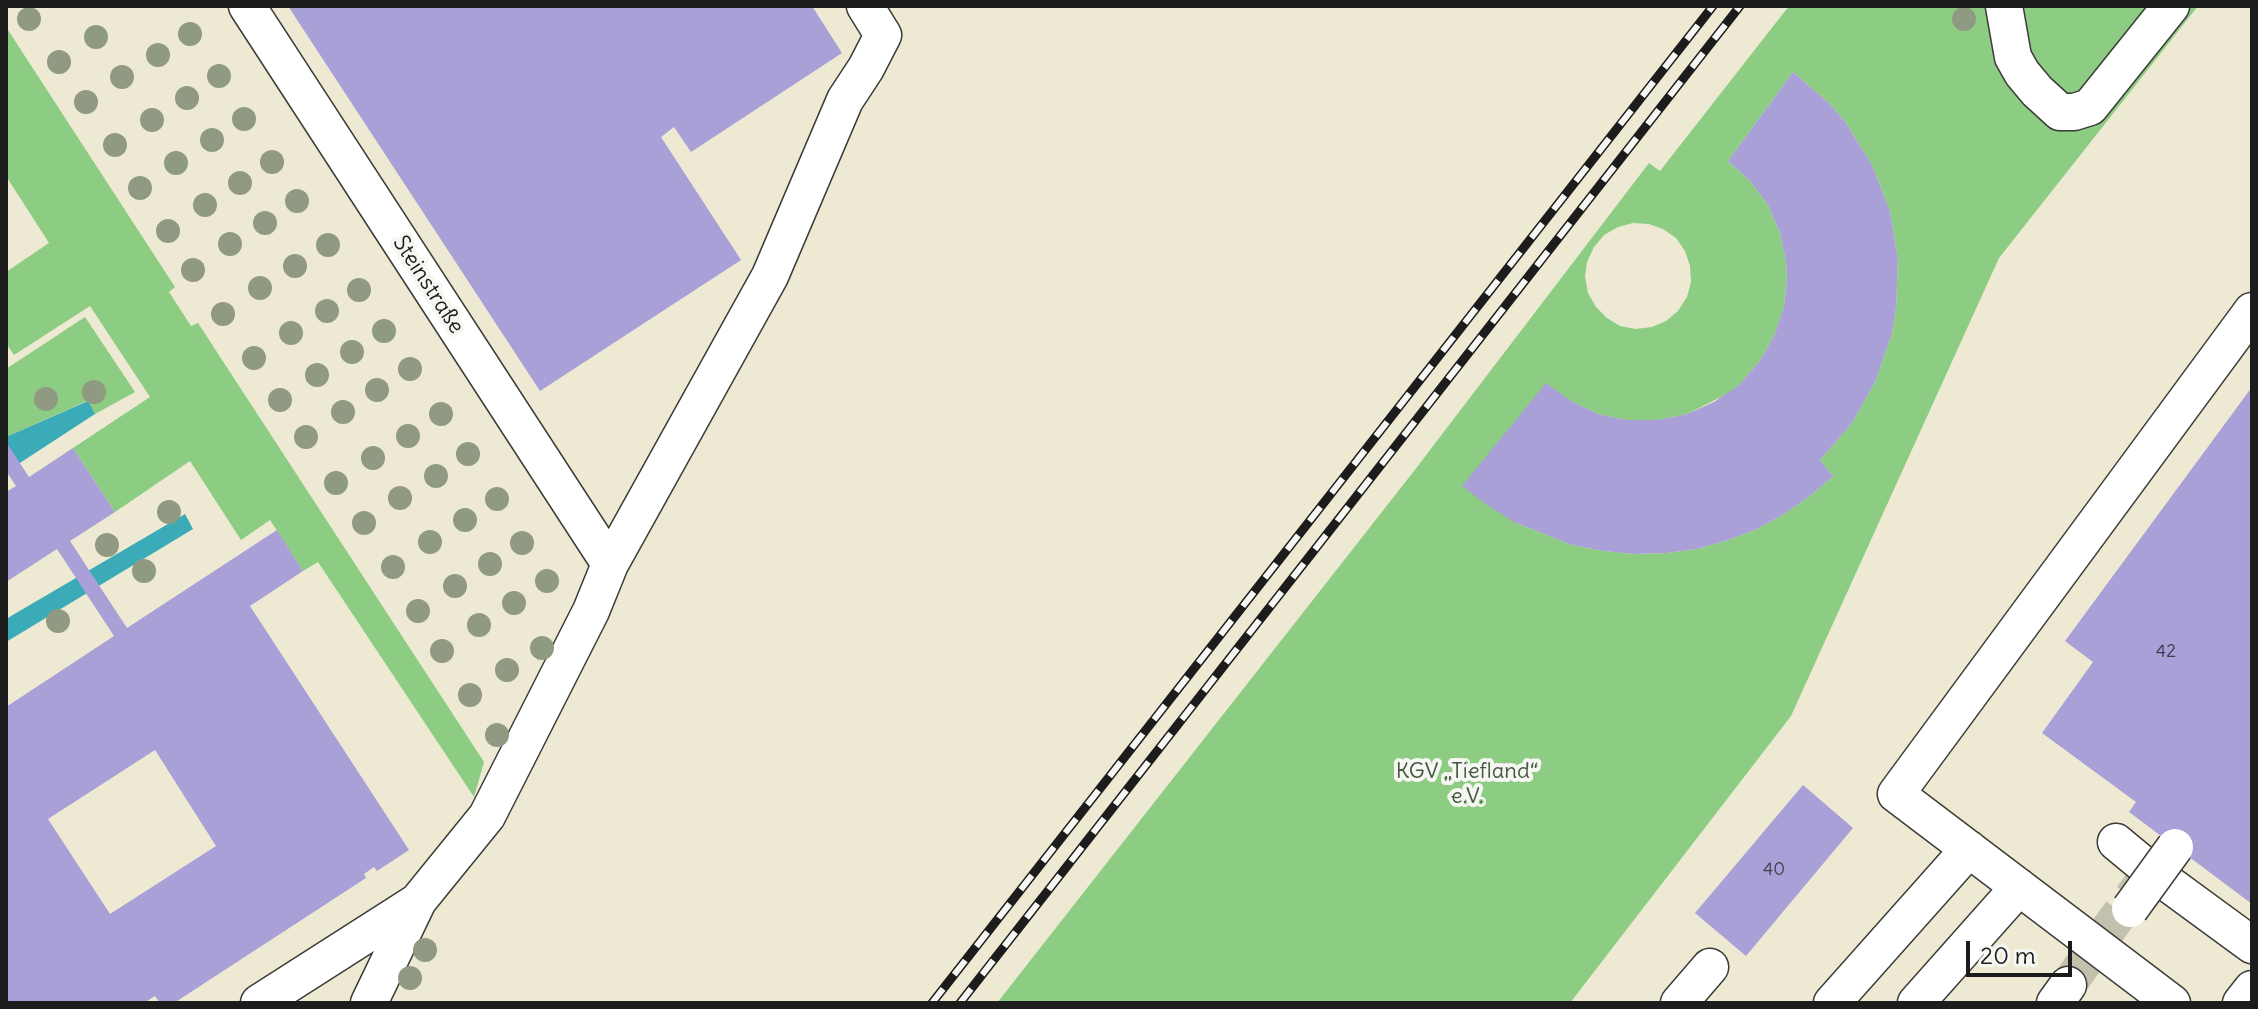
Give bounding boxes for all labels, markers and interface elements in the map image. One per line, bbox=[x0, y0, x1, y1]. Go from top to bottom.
street label: Steinstraße bbox=[387, 231, 469, 339]
house number: 42 bbox=[2156, 641, 2176, 663]
park label: KGV „Tiefland“ e.V. bbox=[1396, 759, 1538, 810]
house number: 40 bbox=[1763, 859, 1785, 881]
scale bar bbox=[1970, 925, 2076, 975]
text: 20 m bbox=[1980, 940, 2036, 970]

